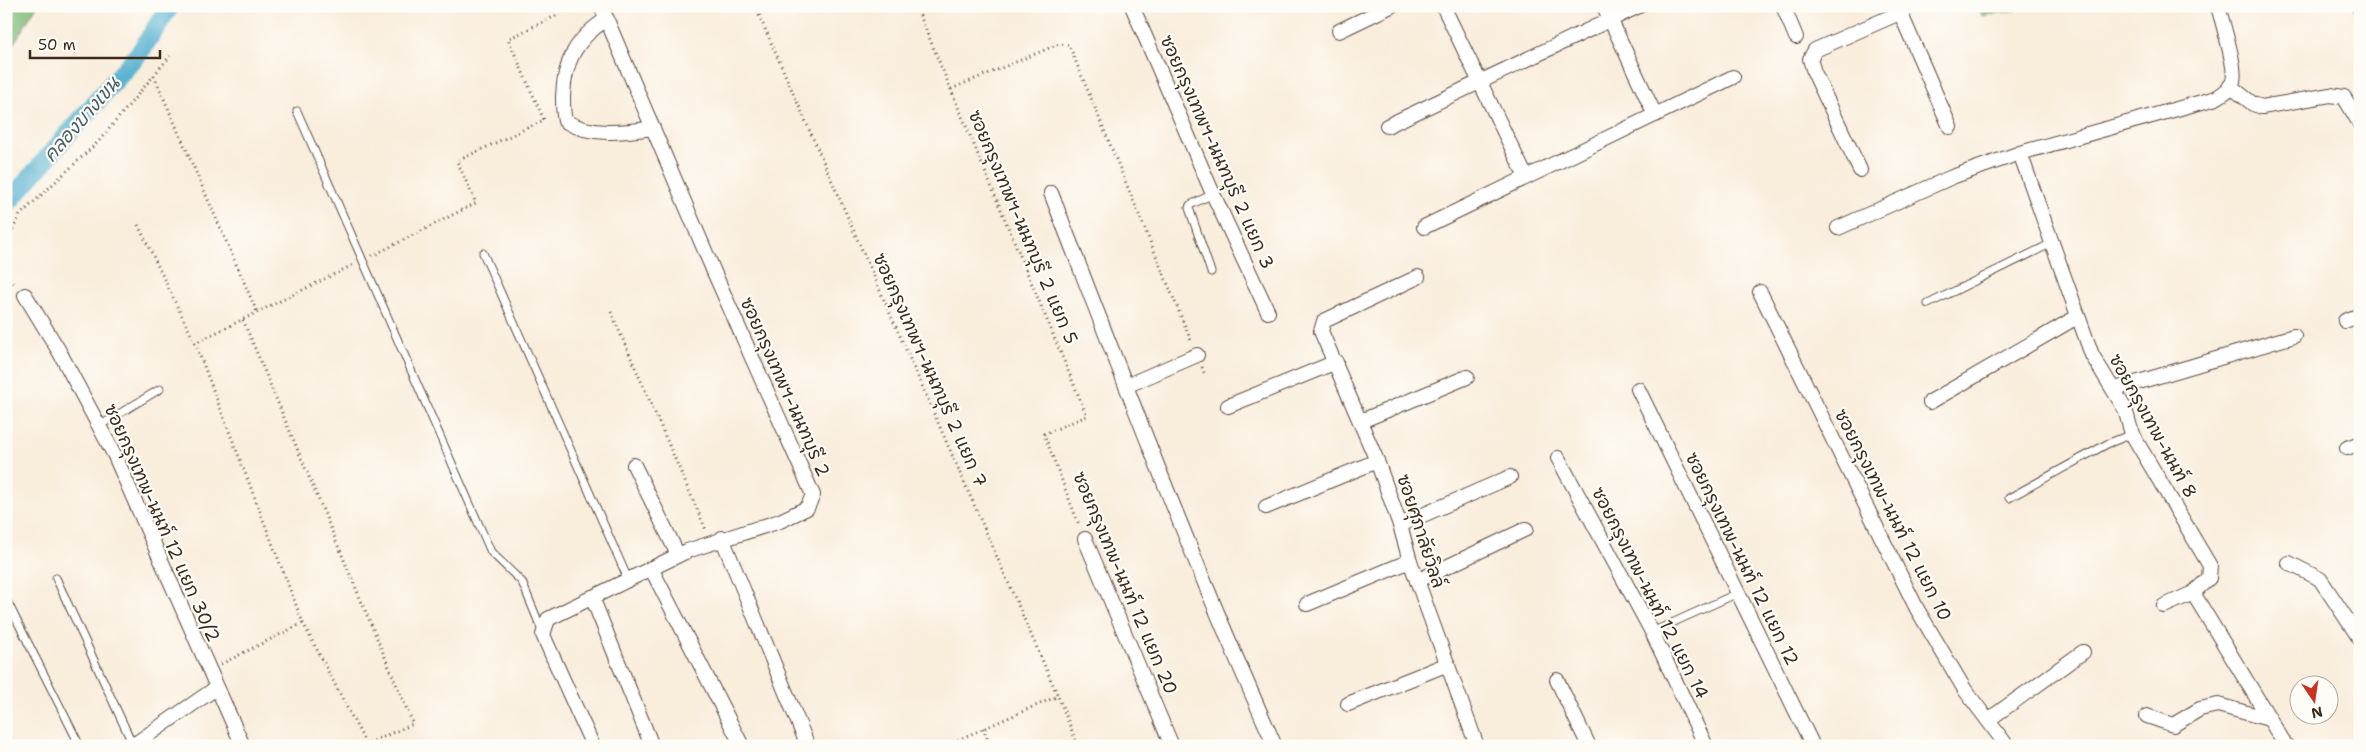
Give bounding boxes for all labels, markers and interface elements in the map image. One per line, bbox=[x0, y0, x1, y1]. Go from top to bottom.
scale bar bbox=[30, 28, 160, 60]
street label: ซอยกรุงเทพฯ-นนทบุรี 2 แยก 3 bbox=[1153, 31, 1280, 273]
text: 50 m bbox=[38, 35, 76, 55]
water label: คลองบางเขน bbox=[38, 71, 126, 167]
street label: ซอยกรุงเทพฯ-นนทบุรี 2 แยก 5 bbox=[961, 106, 1083, 348]
street label: ซอยกรุงเทพฯ-นนทบุรี 2 แยก 7 bbox=[866, 249, 993, 491]
street label: ซอยกรุงเทพฯ-นนทบุรี 2 bbox=[733, 294, 835, 481]
street label: ซอยกรุงเทพ-นนท์ 8 bbox=[2102, 349, 2203, 503]
street label: ซอยกรุงเทพ-นนท์ 12 แยก 30/2 bbox=[97, 400, 226, 647]
street label: ซอยกรุงเทพ-นนท์ 12 แยก 10 bbox=[1827, 405, 1958, 626]
street label: ซอยกรุงเทพ-นนท์ 12 แยก 12 bbox=[1678, 448, 1805, 670]
street label: ซอยกรุงเทพ-นนท์ 12 แยก 20 bbox=[1065, 468, 1184, 699]
street label: ซอยศุภาลัยวิลล์ bbox=[1389, 471, 1452, 592]
street label: ซอยกรุงเทพ-นนท์ 12 แยก 14 bbox=[1584, 483, 1715, 704]
north arrow bbox=[2288, 674, 2338, 724]
text: N bbox=[2309, 703, 2324, 723]

